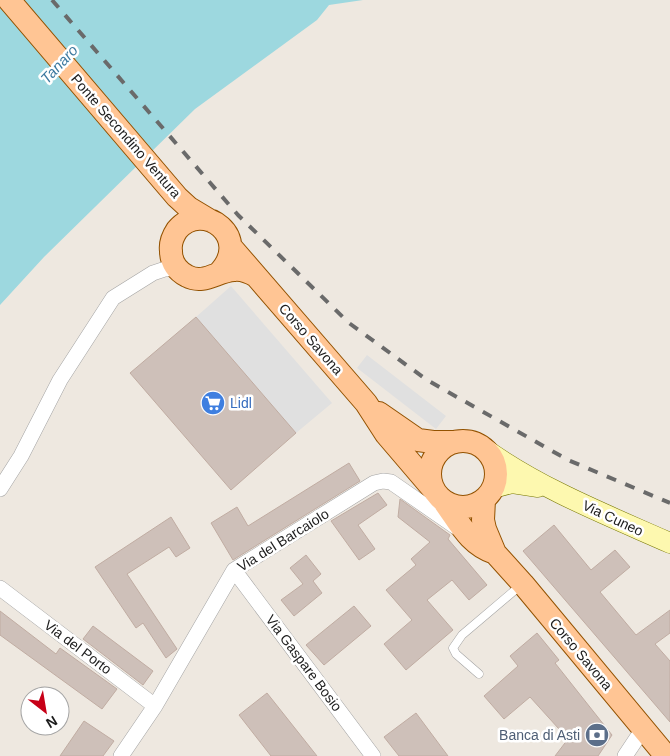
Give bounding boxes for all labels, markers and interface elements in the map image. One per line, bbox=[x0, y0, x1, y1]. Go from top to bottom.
water label: Tanaro bbox=[37, 41, 81, 87]
street label: Ponte Secondino Ventura bbox=[68, 71, 184, 201]
street label: Corso Savona bbox=[276, 300, 346, 378]
supermarket icon: Lidl bbox=[200, 390, 226, 416]
place label: Lidl bbox=[230, 395, 252, 411]
street label: Via Cuneo bbox=[580, 497, 646, 539]
street label: Via del Barcaiolo bbox=[234, 505, 332, 575]
street label: Via Gaspare Bosio bbox=[263, 612, 346, 714]
street label: Corso Savona bbox=[546, 615, 616, 693]
street label: Via del Porto bbox=[41, 617, 115, 678]
north arrow bbox=[20, 686, 70, 736]
text: N bbox=[43, 713, 60, 732]
bank icon: Banca di Asti bbox=[584, 722, 610, 748]
place label: Banca di Asti bbox=[499, 727, 580, 743]

